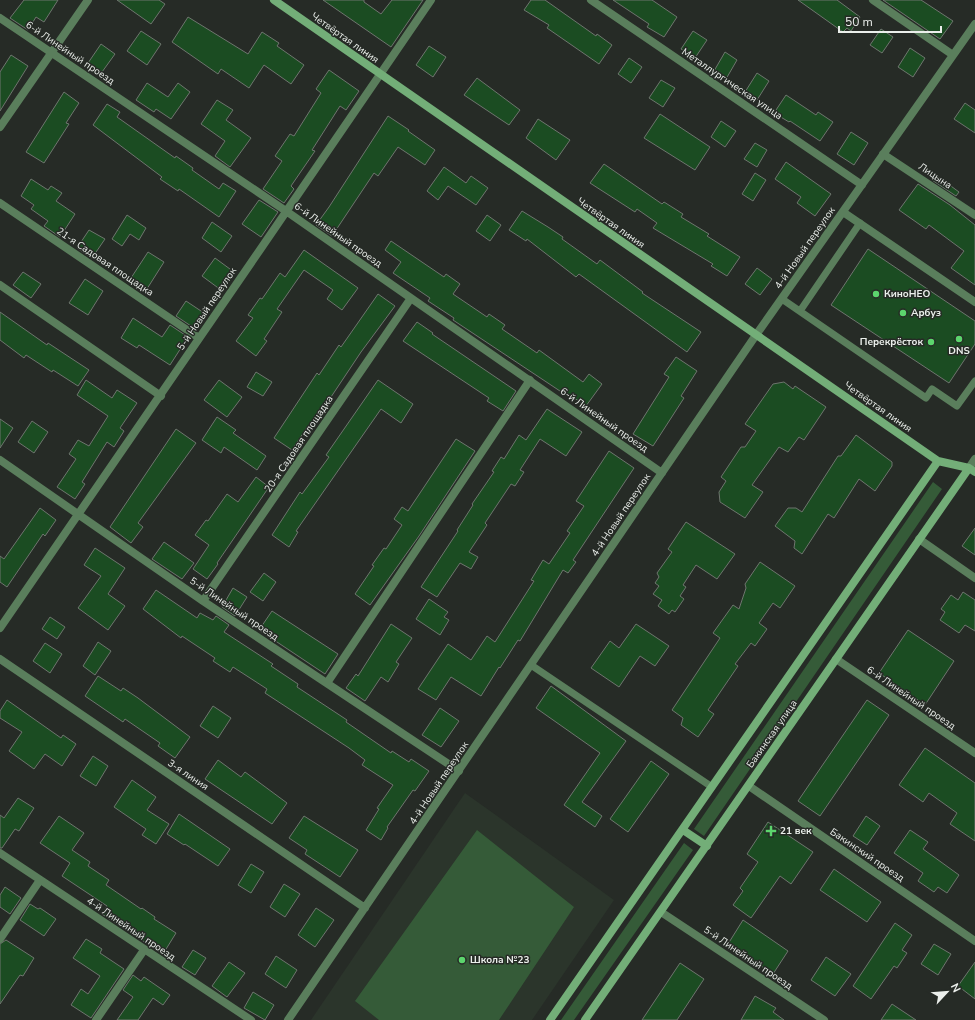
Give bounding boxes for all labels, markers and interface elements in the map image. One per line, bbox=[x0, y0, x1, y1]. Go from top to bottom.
scale bar bbox=[839, 8, 941, 34]
street label: Четвёртая линия bbox=[308, 9, 382, 67]
text: 50 m bbox=[845, 14, 873, 30]
street label: 6-й Линейный проезд bbox=[23, 18, 117, 88]
street label: Металлургическая улица bbox=[679, 45, 785, 123]
street label: Лицына bbox=[915, 160, 955, 192]
street label: Четвёртая линия bbox=[574, 194, 648, 252]
street label: 6-й Линейный проезд bbox=[291, 199, 385, 271]
street label: 4-й Новый переулок bbox=[771, 204, 839, 292]
street label: 21-я Садовая площадка bbox=[54, 224, 156, 300]
street label: 5-й Новый переулок bbox=[174, 264, 240, 353]
place label: КиноНЕО bbox=[884, 287, 930, 301]
marker: КиноНЕО bbox=[871, 289, 881, 299]
place label: Арбуз bbox=[911, 306, 941, 320]
marker: Арбуз bbox=[898, 308, 908, 318]
marker: DNS bbox=[954, 334, 964, 344]
place label: Перекрёсток bbox=[860, 335, 923, 349]
marker: Перекрёсток bbox=[926, 337, 936, 347]
place label: DNS bbox=[948, 344, 970, 358]
street label: Четвёртая линия bbox=[841, 378, 915, 436]
street label: 6-й Линейный проезд bbox=[557, 384, 651, 456]
street label: 20-я Садовая площадка bbox=[261, 393, 337, 495]
street label: 4-й Новый переулок bbox=[588, 470, 654, 559]
street label: 5-й Линейный проезд bbox=[187, 574, 281, 644]
street label: 6-й Линейный проезд bbox=[864, 663, 958, 733]
street label: Бакинская улица bbox=[743, 697, 801, 771]
street label: 4-й Новый переулок bbox=[406, 738, 472, 827]
street label: 3-я линия bbox=[165, 756, 211, 794]
place label: 21 век bbox=[780, 824, 812, 838]
marker: 21 век bbox=[765, 825, 777, 837]
street label: Бакинский проезд bbox=[827, 825, 907, 885]
street label: 4-й Линейный проезд bbox=[84, 894, 178, 964]
street label: 5-й Линейный проезд bbox=[701, 923, 795, 993]
place label: Школа №23 bbox=[470, 953, 529, 967]
marker: Школа №23 bbox=[457, 955, 467, 965]
north arrow bbox=[927, 972, 967, 1012]
text: N bbox=[947, 981, 964, 995]

